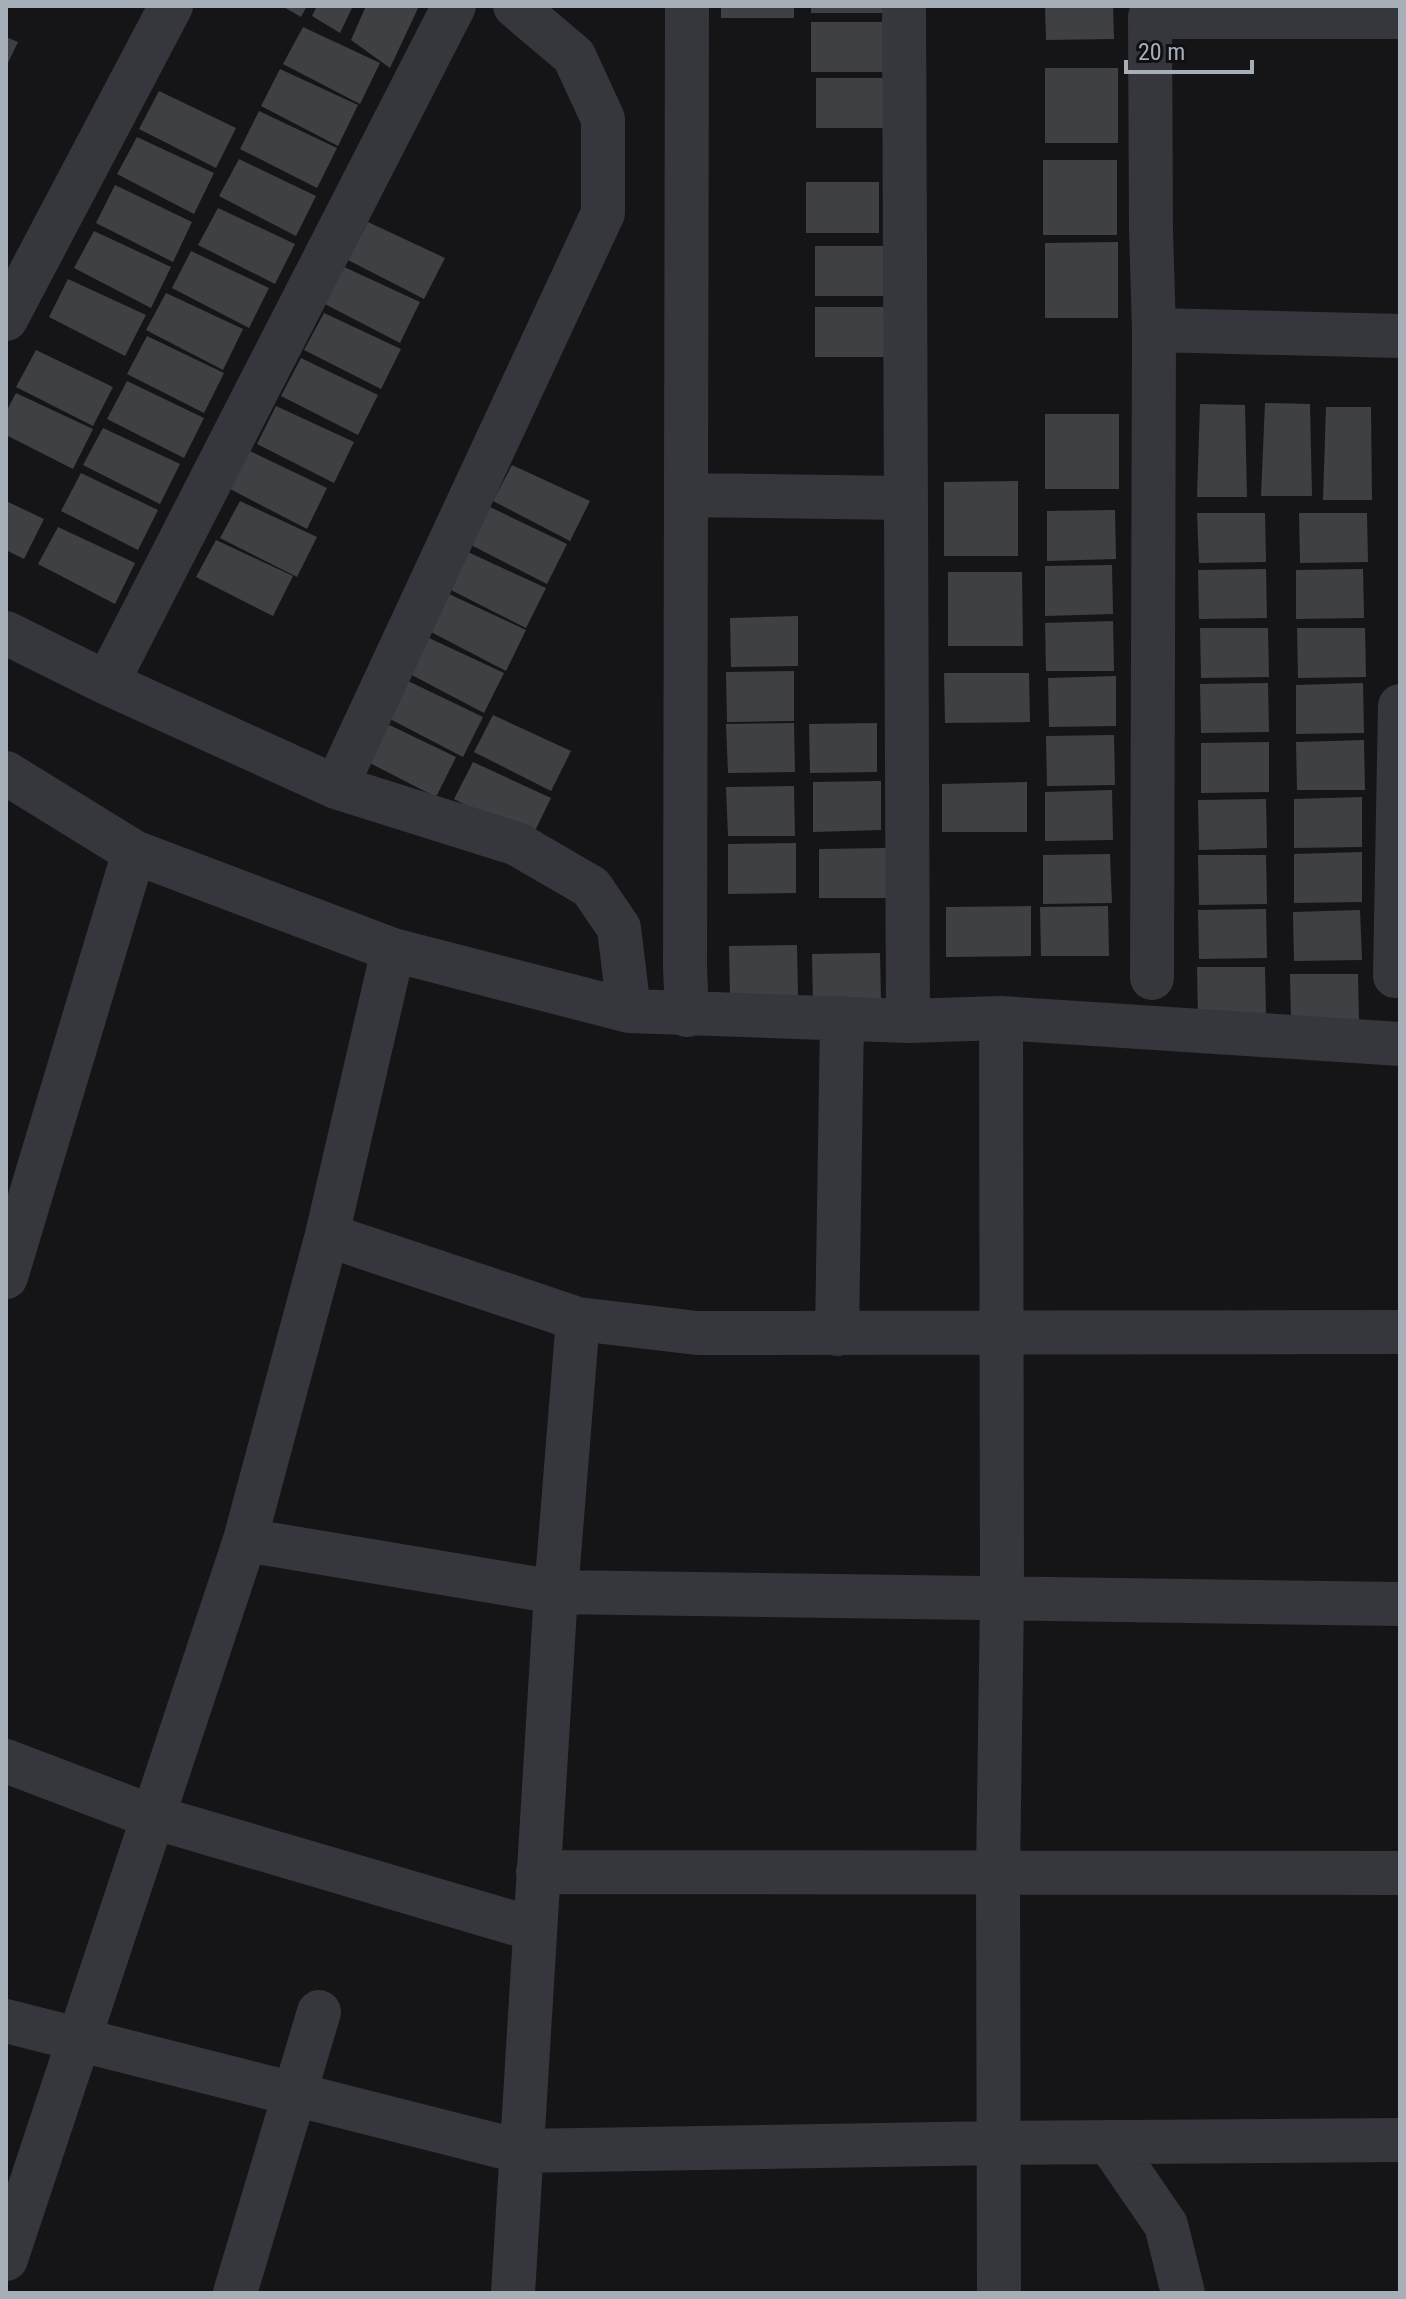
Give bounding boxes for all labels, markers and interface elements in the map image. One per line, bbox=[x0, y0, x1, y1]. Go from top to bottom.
scale bar bbox=[1126, 24, 1252, 74]
text: 20 m bbox=[1138, 38, 1185, 66]

